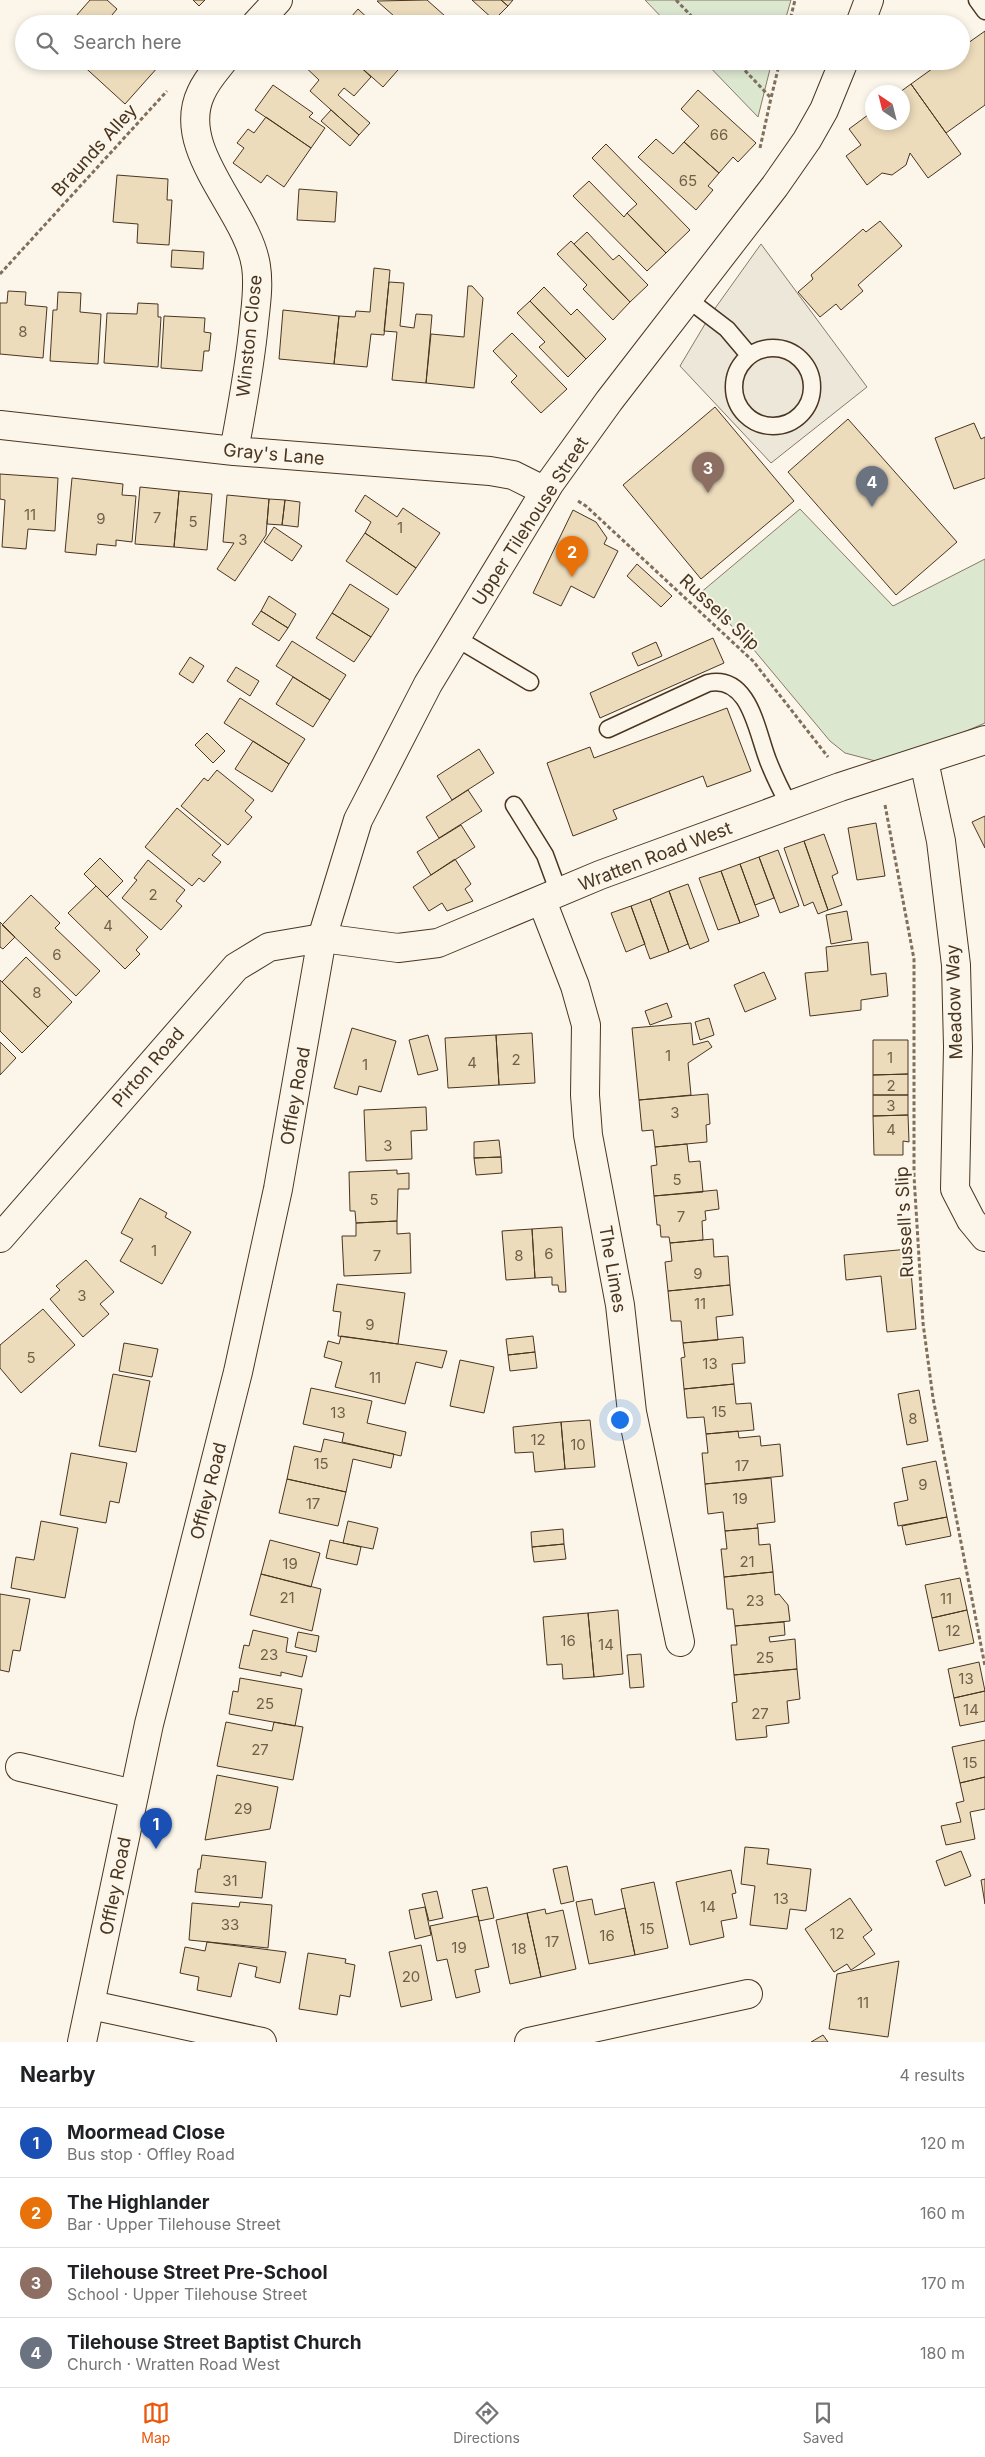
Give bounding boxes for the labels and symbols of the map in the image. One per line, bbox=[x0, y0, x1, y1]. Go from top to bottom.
north arrow bbox=[865, 85, 910, 130]
street label: Braunds Alley bbox=[47, 100, 141, 200]
house number: 66 bbox=[710, 125, 728, 144]
house number: 65 bbox=[679, 171, 697, 190]
street label: Winston Close bbox=[232, 274, 266, 398]
house number: 8 bbox=[18, 322, 28, 341]
street label: Upper Tilehouse Street bbox=[468, 433, 592, 609]
street label: Gray's Lane bbox=[223, 439, 325, 469]
pin: 3 bbox=[692, 452, 724, 493]
pin: 4 bbox=[856, 466, 888, 507]
house number: 11 bbox=[24, 505, 36, 524]
house number: 7 bbox=[153, 508, 161, 527]
house number: 9 bbox=[96, 509, 106, 528]
house number: 5 bbox=[188, 512, 198, 531]
house number: 1 bbox=[397, 518, 403, 537]
house number: 3 bbox=[238, 530, 248, 549]
pin: 2 bbox=[556, 536, 588, 577]
street label: Russels Slip bbox=[676, 570, 764, 654]
street label: Wratten Road West bbox=[575, 817, 735, 895]
house number: 2 bbox=[148, 885, 158, 904]
house number: 4 bbox=[103, 916, 113, 935]
street label: Meadow Way bbox=[941, 944, 967, 1060]
house number: 6 bbox=[52, 945, 62, 964]
house number: 8 bbox=[32, 983, 42, 1002]
street label: Pirton Road bbox=[108, 1023, 188, 1111]
street label: Offley Road bbox=[276, 1045, 314, 1147]
house number: 1 bbox=[665, 1046, 671, 1065]
house number: 1 bbox=[887, 1048, 893, 1067]
house number: 2 bbox=[511, 1050, 521, 1069]
house number: 4 bbox=[467, 1053, 477, 1072]
house number: 1 bbox=[362, 1055, 368, 1074]
house number: 2 bbox=[886, 1076, 896, 1095]
house number: 3 bbox=[886, 1096, 896, 1115]
house number: 3 bbox=[670, 1103, 680, 1122]
house number: 4 bbox=[886, 1120, 896, 1139]
house number: 3 bbox=[383, 1136, 393, 1155]
street label: Russell's Slip bbox=[891, 1166, 917, 1278]
house number: 5 bbox=[672, 1170, 682, 1189]
house number: 5 bbox=[369, 1190, 379, 1209]
house number: 7 bbox=[677, 1207, 685, 1226]
street label: The Limes bbox=[595, 1224, 631, 1314]
house number: 1 bbox=[151, 1241, 157, 1260]
house number: 6 bbox=[544, 1244, 554, 1263]
house number: 7 bbox=[373, 1246, 381, 1265]
house number: 8 bbox=[514, 1246, 524, 1265]
house number: 9 bbox=[693, 1264, 703, 1283]
house number: 3 bbox=[77, 1286, 87, 1305]
house number: 11 bbox=[694, 1294, 706, 1313]
house number: 9 bbox=[365, 1315, 375, 1334]
house number: 5 bbox=[26, 1348, 36, 1367]
house number: 13 bbox=[702, 1354, 718, 1373]
house number: 11 bbox=[369, 1368, 381, 1387]
house number: 15 bbox=[711, 1402, 727, 1421]
house number: 13 bbox=[330, 1403, 346, 1422]
your location bbox=[607, 1407, 633, 1433]
house number: 8 bbox=[908, 1409, 918, 1428]
house number: 12 bbox=[530, 1430, 546, 1449]
house number: 10 bbox=[570, 1435, 586, 1454]
street label: Offley Road bbox=[186, 1440, 230, 1542]
house number: 15 bbox=[313, 1454, 329, 1473]
house number: 17 bbox=[735, 1456, 749, 1475]
house number: 9 bbox=[918, 1475, 928, 1494]
house number: 19 bbox=[732, 1489, 748, 1508]
house number: 17 bbox=[306, 1494, 320, 1513]
house number: 21 bbox=[739, 1552, 755, 1571]
house number: 19 bbox=[282, 1554, 298, 1573]
house number: 21 bbox=[279, 1588, 295, 1607]
house number: 11 bbox=[940, 1589, 952, 1608]
house number: 23 bbox=[746, 1591, 764, 1610]
house number: 12 bbox=[945, 1621, 961, 1640]
house number: 16 bbox=[560, 1631, 576, 1650]
house number: 14 bbox=[598, 1635, 614, 1654]
house number: 23 bbox=[260, 1645, 278, 1664]
house number: 25 bbox=[756, 1648, 774, 1667]
house number: 13 bbox=[958, 1669, 974, 1688]
house number: 25 bbox=[256, 1694, 274, 1713]
house number: 14 bbox=[963, 1700, 979, 1719]
house number: 27 bbox=[751, 1704, 769, 1723]
house number: 27 bbox=[251, 1740, 269, 1759]
house number: 15 bbox=[962, 1753, 978, 1772]
house number: 29 bbox=[234, 1799, 252, 1818]
pin: 1 bbox=[140, 1808, 172, 1849]
street label: Offley Road bbox=[95, 1835, 135, 1937]
house number: 31 bbox=[222, 1871, 238, 1890]
house number: 13 bbox=[773, 1889, 789, 1908]
house number: 14 bbox=[700, 1897, 716, 1916]
house number: 33 bbox=[221, 1915, 239, 1934]
house number: 15 bbox=[639, 1919, 655, 1938]
house number: 12 bbox=[829, 1924, 845, 1943]
house number: 16 bbox=[599, 1926, 615, 1945]
house number: 17 bbox=[545, 1932, 559, 1951]
house number: 19 bbox=[451, 1938, 467, 1957]
house number: 18 bbox=[511, 1939, 527, 1958]
house number: 20 bbox=[402, 1967, 420, 1986]
house number: 11 bbox=[857, 1993, 869, 2012]

